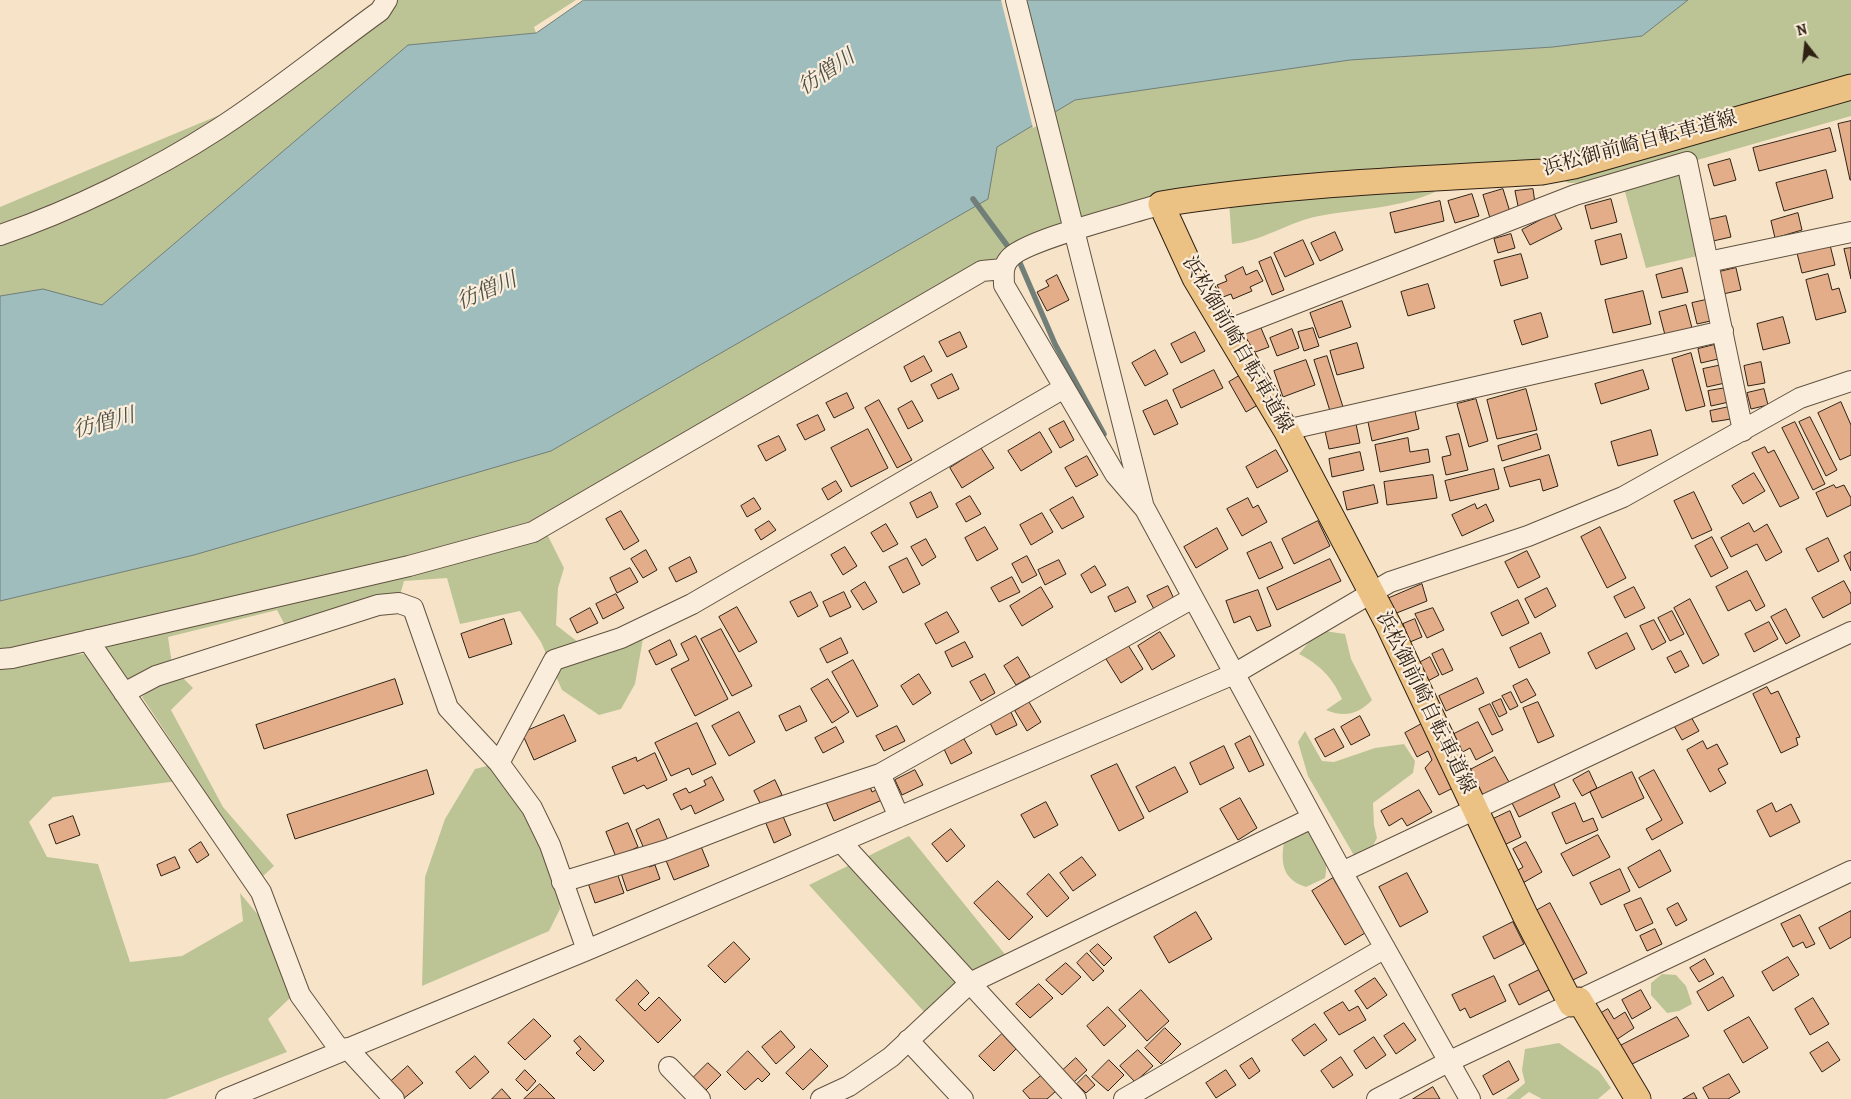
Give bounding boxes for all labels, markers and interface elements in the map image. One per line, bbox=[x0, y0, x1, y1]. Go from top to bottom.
north arrow bbox=[1781, 20, 1831, 70]
text: N bbox=[1794, 20, 1809, 41]
water label: 彷僧川 bbox=[794, 45, 860, 101]
street label: 浜松御前崎自転車道線 bbox=[1540, 107, 1740, 181]
street label: 浜松御前崎自転車道線 bbox=[1177, 252, 1297, 438]
water label: 彷僧川 bbox=[453, 268, 521, 316]
water label: 彷僧川 bbox=[70, 404, 138, 444]
street label: 浜松御前崎自転車道線 bbox=[1370, 608, 1480, 798]

